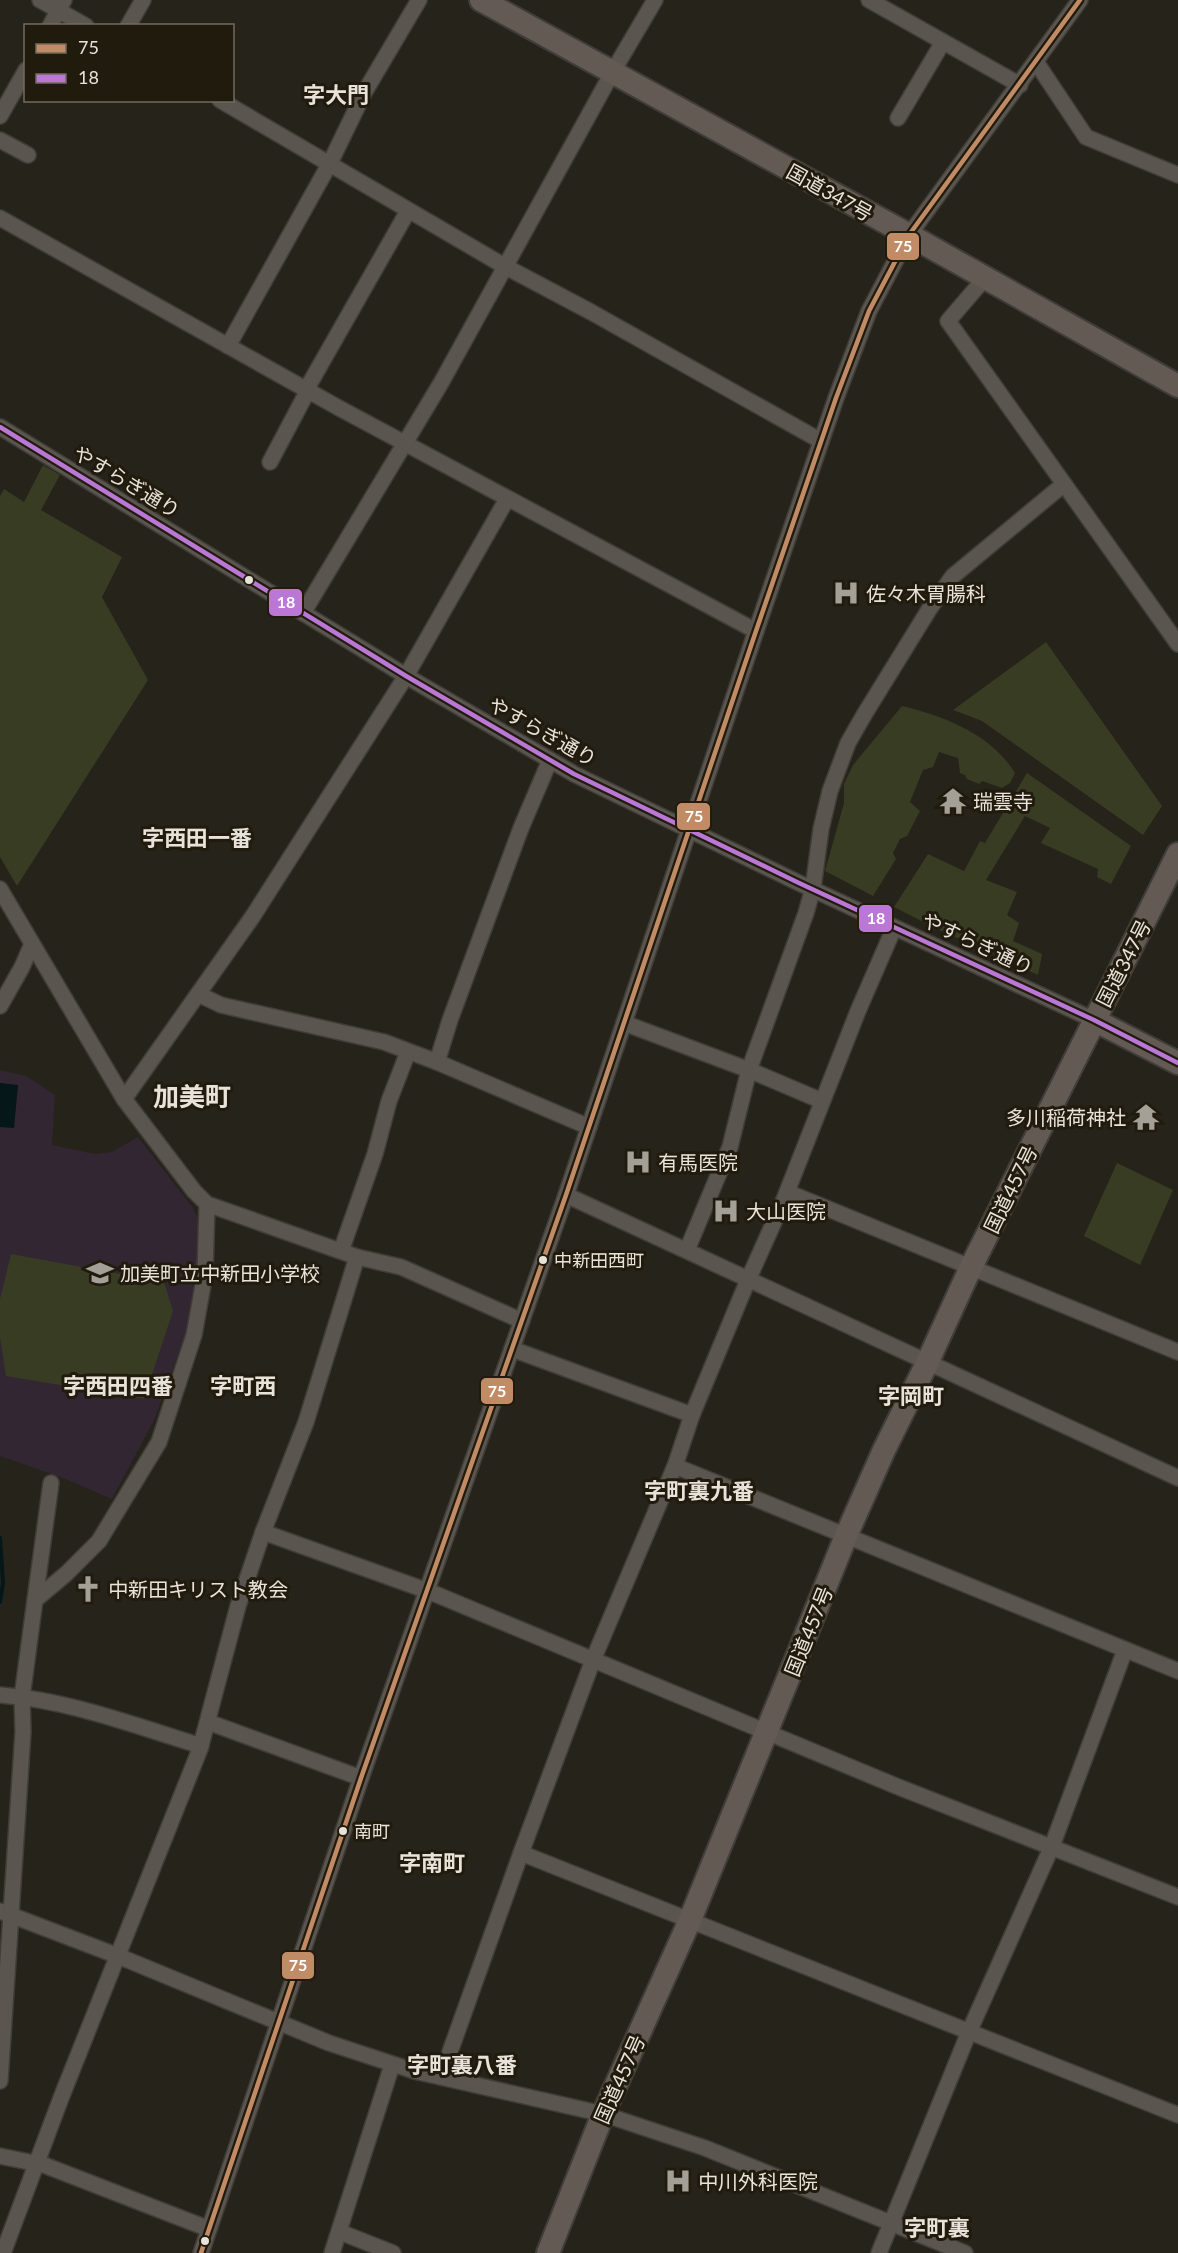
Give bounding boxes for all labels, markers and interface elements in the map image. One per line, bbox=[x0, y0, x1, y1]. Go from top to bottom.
legend bbox=[24, 24, 234, 102]
text: 75 bbox=[78, 36, 99, 58]
text: 18 bbox=[78, 66, 99, 88]
district label: 字大門 bbox=[303, 81, 369, 108]
street label: 国道347号 bbox=[783, 159, 877, 225]
line badge: 75 bbox=[886, 232, 920, 261]
text: 75 bbox=[894, 236, 912, 255]
street label: やすらぎ通り bbox=[69, 440, 185, 522]
unlabelled marker bbox=[243, 574, 255, 586]
hospital icon: 佐々木胃腸科 bbox=[831, 578, 861, 608]
place label: 佐々木胃腸科 bbox=[866, 581, 986, 605]
line badge: 18 bbox=[268, 588, 303, 617]
text: 18 bbox=[277, 592, 295, 611]
street label: やすらぎ通り bbox=[485, 691, 601, 771]
temple icon: 瑞雲寺 bbox=[938, 786, 968, 816]
place label: 瑞雲寺 bbox=[973, 789, 1033, 813]
line badge: 75 bbox=[676, 802, 711, 831]
text: 75 bbox=[685, 806, 703, 825]
district label: 字西田一番 bbox=[142, 824, 252, 851]
line badge: 18 bbox=[858, 904, 893, 933]
street label: やすらぎ通り bbox=[919, 907, 1037, 979]
text: 18 bbox=[867, 908, 885, 927]
street label: 国道347号 bbox=[1091, 915, 1155, 1011]
district label: 加美町 bbox=[153, 1080, 231, 1112]
temple icon: 多川稲荷神社 bbox=[1131, 1102, 1161, 1132]
place label: 多川稲荷神社 bbox=[1006, 1105, 1126, 1129]
street label: 国道457号 bbox=[978, 1141, 1042, 1237]
hospital icon: 有馬医院 bbox=[623, 1147, 653, 1177]
place label: 有馬医院 bbox=[658, 1150, 738, 1174]
hospital icon: 大山医院 bbox=[711, 1196, 741, 1226]
place label: 大山医院 bbox=[746, 1199, 826, 1223]
place label: 中新田西町 bbox=[554, 1249, 644, 1271]
marker: 中新田西町 bbox=[537, 1254, 549, 1266]
school or university icon: 加美町立中新田小学校 bbox=[85, 1258, 115, 1288]
place label: 加美町立中新田小学校 bbox=[120, 1261, 320, 1285]
district label: 字西田四番 bbox=[63, 1372, 173, 1399]
district label: 字町西 bbox=[210, 1372, 276, 1399]
line badge: 75 bbox=[480, 1377, 514, 1405]
text: 75 bbox=[488, 1381, 506, 1400]
district label: 字岡町 bbox=[878, 1382, 944, 1409]
district label: 字町裏九番 bbox=[644, 1477, 754, 1504]
church icon: 中新田キリスト教会 bbox=[73, 1574, 103, 1604]
place label: 中新田キリスト教会 bbox=[108, 1577, 288, 1601]
street label: 国道457号 bbox=[779, 1583, 837, 1679]
place label: 南町 bbox=[354, 1820, 390, 1842]
marker: 南町 bbox=[337, 1825, 349, 1837]
district label: 字南町 bbox=[399, 1849, 465, 1876]
line badge: 75 bbox=[281, 1951, 315, 1980]
text: 75 bbox=[289, 1955, 307, 1974]
street label: 国道457号 bbox=[589, 2031, 649, 2127]
district label: 字町裏八番 bbox=[407, 2051, 517, 2078]
hospital icon: 中川外科医院 bbox=[663, 2166, 693, 2196]
place label: 中川外科医院 bbox=[698, 2169, 818, 2193]
district label: 字町裏 bbox=[904, 2214, 970, 2241]
unlabelled marker bbox=[199, 2235, 211, 2247]

